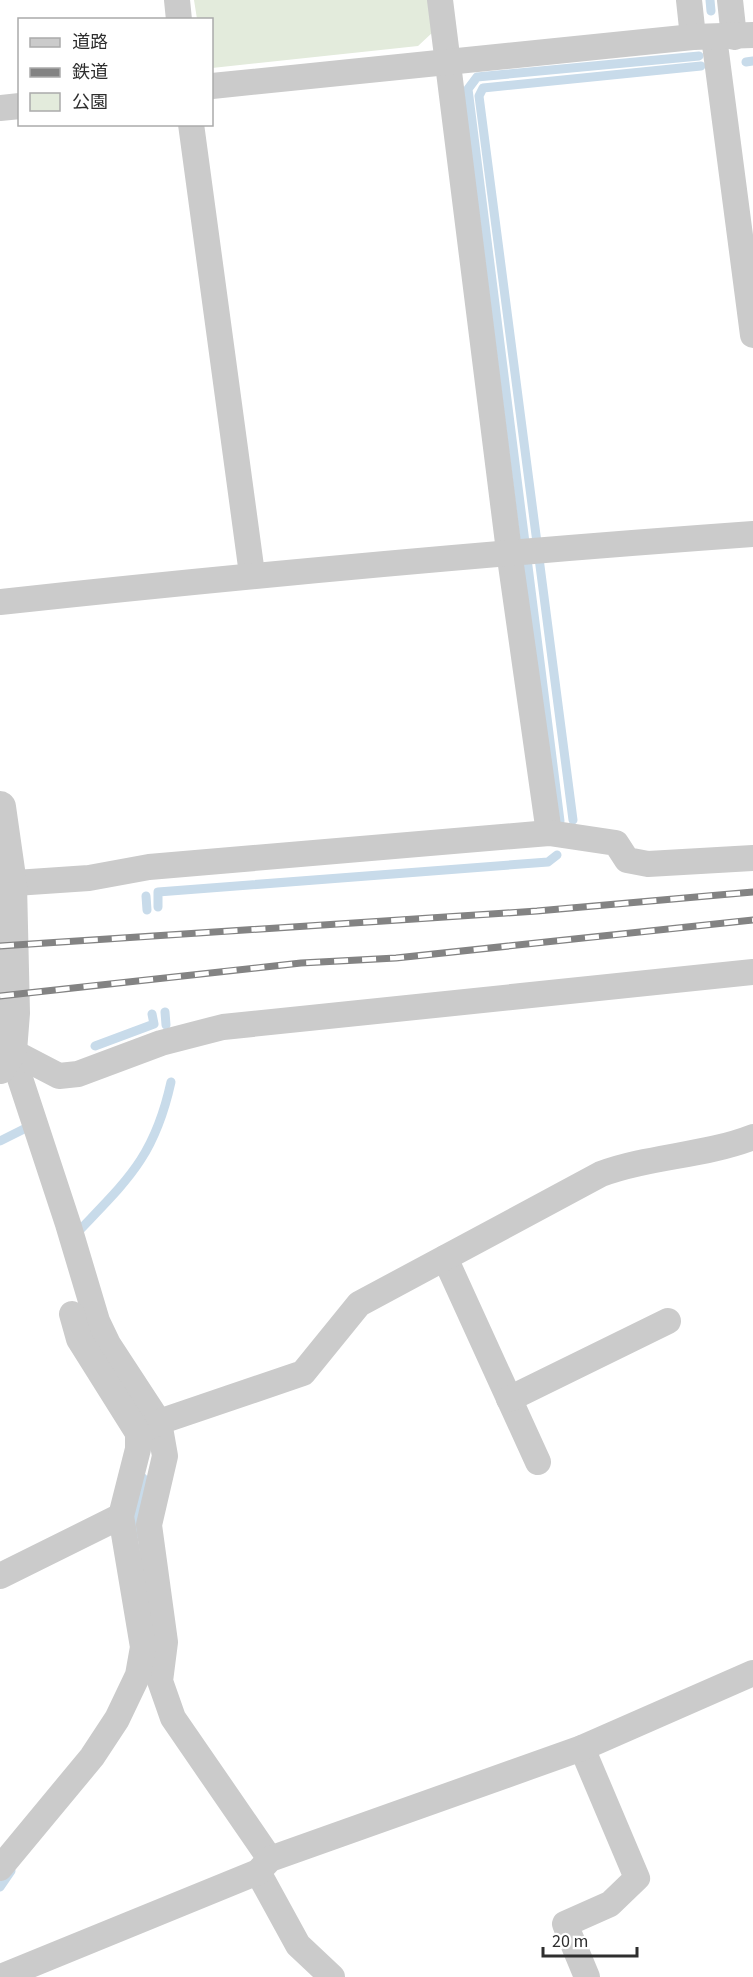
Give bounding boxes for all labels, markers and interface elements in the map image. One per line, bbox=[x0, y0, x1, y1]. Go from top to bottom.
legend bbox=[18, 18, 213, 126]
text: 道路 bbox=[72, 30, 108, 55]
text: 鉄道 bbox=[72, 60, 108, 85]
text: 公園 bbox=[72, 90, 108, 115]
scale bar bbox=[543, 1920, 638, 1958]
text: 20 m bbox=[552, 1929, 588, 1954]

